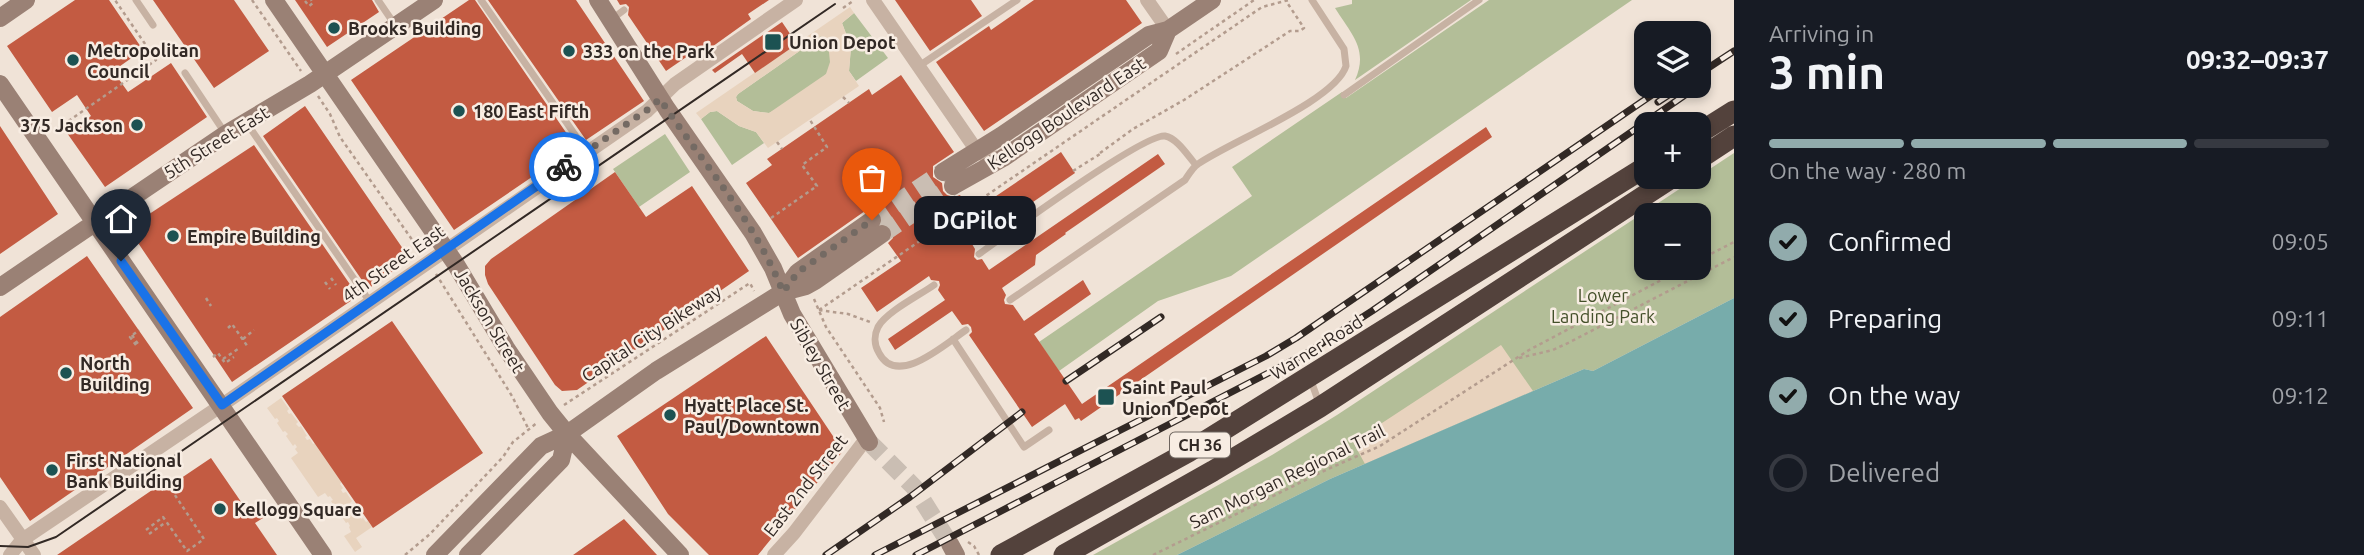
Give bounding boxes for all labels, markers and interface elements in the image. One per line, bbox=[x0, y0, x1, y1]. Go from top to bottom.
place label: Brooks Building bbox=[348, 18, 482, 38]
marker: Brooks Building bbox=[326, 20, 342, 36]
map controls bbox=[1634, 21, 1711, 280]
button: layers bbox=[1634, 21, 1711, 98]
text: Arriving in bbox=[1769, 21, 1874, 46]
marker: Union Depot bbox=[763, 32, 783, 52]
place label: Union Depot bbox=[789, 32, 896, 52]
place label: Metropolitan Council bbox=[87, 40, 199, 81]
place label: 333 on the Park bbox=[583, 41, 715, 61]
marker: 333 on the Park bbox=[561, 43, 577, 59]
text: 09:32–09:37 bbox=[2186, 45, 2329, 74]
text: 3 min bbox=[1769, 46, 1885, 98]
marker: Metropolitan Council bbox=[65, 52, 81, 68]
street label: Kellogg Boulevard East bbox=[983, 53, 1149, 173]
place label: 180 East Fifth bbox=[473, 101, 589, 121]
street label: 5th Street East bbox=[160, 102, 272, 182]
marker: 180 East Fifth bbox=[451, 103, 467, 119]
button: + bbox=[1634, 112, 1711, 189]
place label: 375 Jackson bbox=[20, 115, 123, 135]
marker: 375 Jackson bbox=[129, 117, 145, 133]
courier bbox=[529, 132, 599, 202]
icon: bike bbox=[545, 148, 583, 186]
pin bbox=[842, 148, 902, 220]
text: On the way · 280 m bbox=[1769, 158, 1966, 183]
icon: bag bbox=[853, 159, 891, 197]
pin bbox=[91, 189, 151, 261]
callout: DGPilot bbox=[914, 196, 1036, 244]
icon: home bbox=[102, 200, 140, 238]
button: − bbox=[1634, 203, 1711, 280]
text: DGPilot bbox=[933, 208, 1017, 233]
street label: 4th Street East bbox=[338, 220, 448, 306]
icon: check bbox=[1769, 223, 1807, 261]
place label: Empire Building bbox=[187, 226, 321, 246]
text: Confirmed bbox=[1828, 227, 1952, 256]
marker: Empire Building bbox=[165, 228, 181, 244]
text: 09:05 bbox=[2271, 229, 2329, 254]
street label: Jackson Street bbox=[451, 264, 529, 376]
street label: Capital City Bikeway bbox=[578, 280, 725, 386]
park label: Lower Landing Park bbox=[1551, 285, 1655, 326]
icon: check bbox=[1769, 300, 1807, 338]
text: Preparing bbox=[1828, 304, 1942, 333]
text: 09:11 bbox=[2271, 306, 2329, 331]
street label: Warner Road bbox=[1266, 311, 1366, 383]
street label: Sibley Street bbox=[787, 315, 855, 413]
place label: North Building bbox=[80, 353, 150, 394]
marker: North Building bbox=[58, 365, 74, 381]
place label: Saint Paul Union Depot bbox=[1122, 377, 1229, 418]
icon: check bbox=[1769, 377, 1807, 415]
text: On the way bbox=[1828, 381, 1960, 410]
text: 09:12 bbox=[2271, 383, 2329, 408]
marker: Saint Paul Union Depot bbox=[1096, 387, 1116, 407]
place label: Hyatt Place St. Paul/Downtown bbox=[684, 395, 820, 436]
marker: Hyatt Place St. Paul/Downtown bbox=[662, 407, 678, 423]
street label: Sam Morgan Regional Trail bbox=[1186, 420, 1388, 532]
street label: East 2nd Street bbox=[759, 430, 851, 540]
road number: CH 36 bbox=[1170, 432, 1230, 458]
place label: First National Bank Building bbox=[66, 450, 182, 491]
text: Delivered bbox=[1828, 458, 1940, 487]
marker: First National Bank Building bbox=[44, 462, 60, 478]
place label: Kellogg Square bbox=[234, 499, 362, 519]
marker: Kellogg Square bbox=[212, 501, 228, 517]

